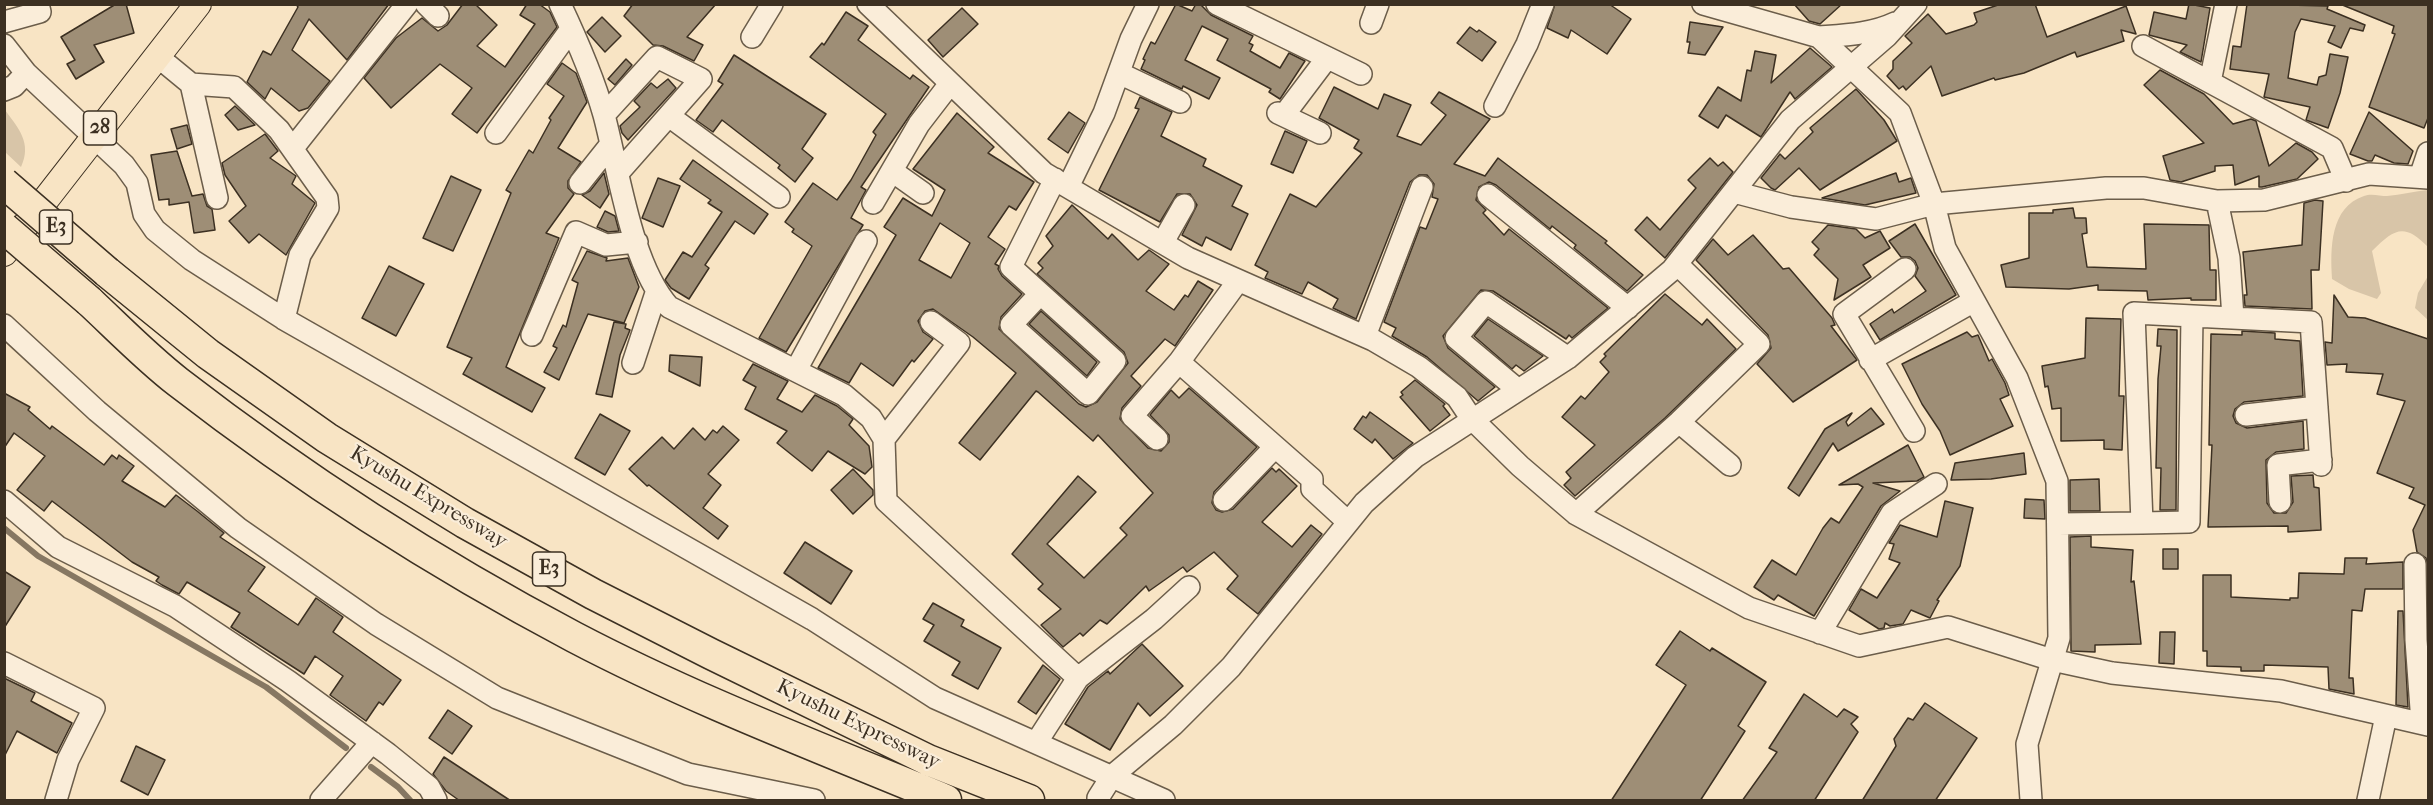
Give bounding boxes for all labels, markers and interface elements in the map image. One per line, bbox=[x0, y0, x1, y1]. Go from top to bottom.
road number: 28 bbox=[84, 111, 116, 145]
road number: E3 bbox=[40, 210, 72, 244]
street label: Kyushu Expressway bbox=[345, 441, 511, 555]
road number: E3 bbox=[532, 552, 566, 586]
street label: Kyushu Expressway bbox=[772, 674, 944, 776]

